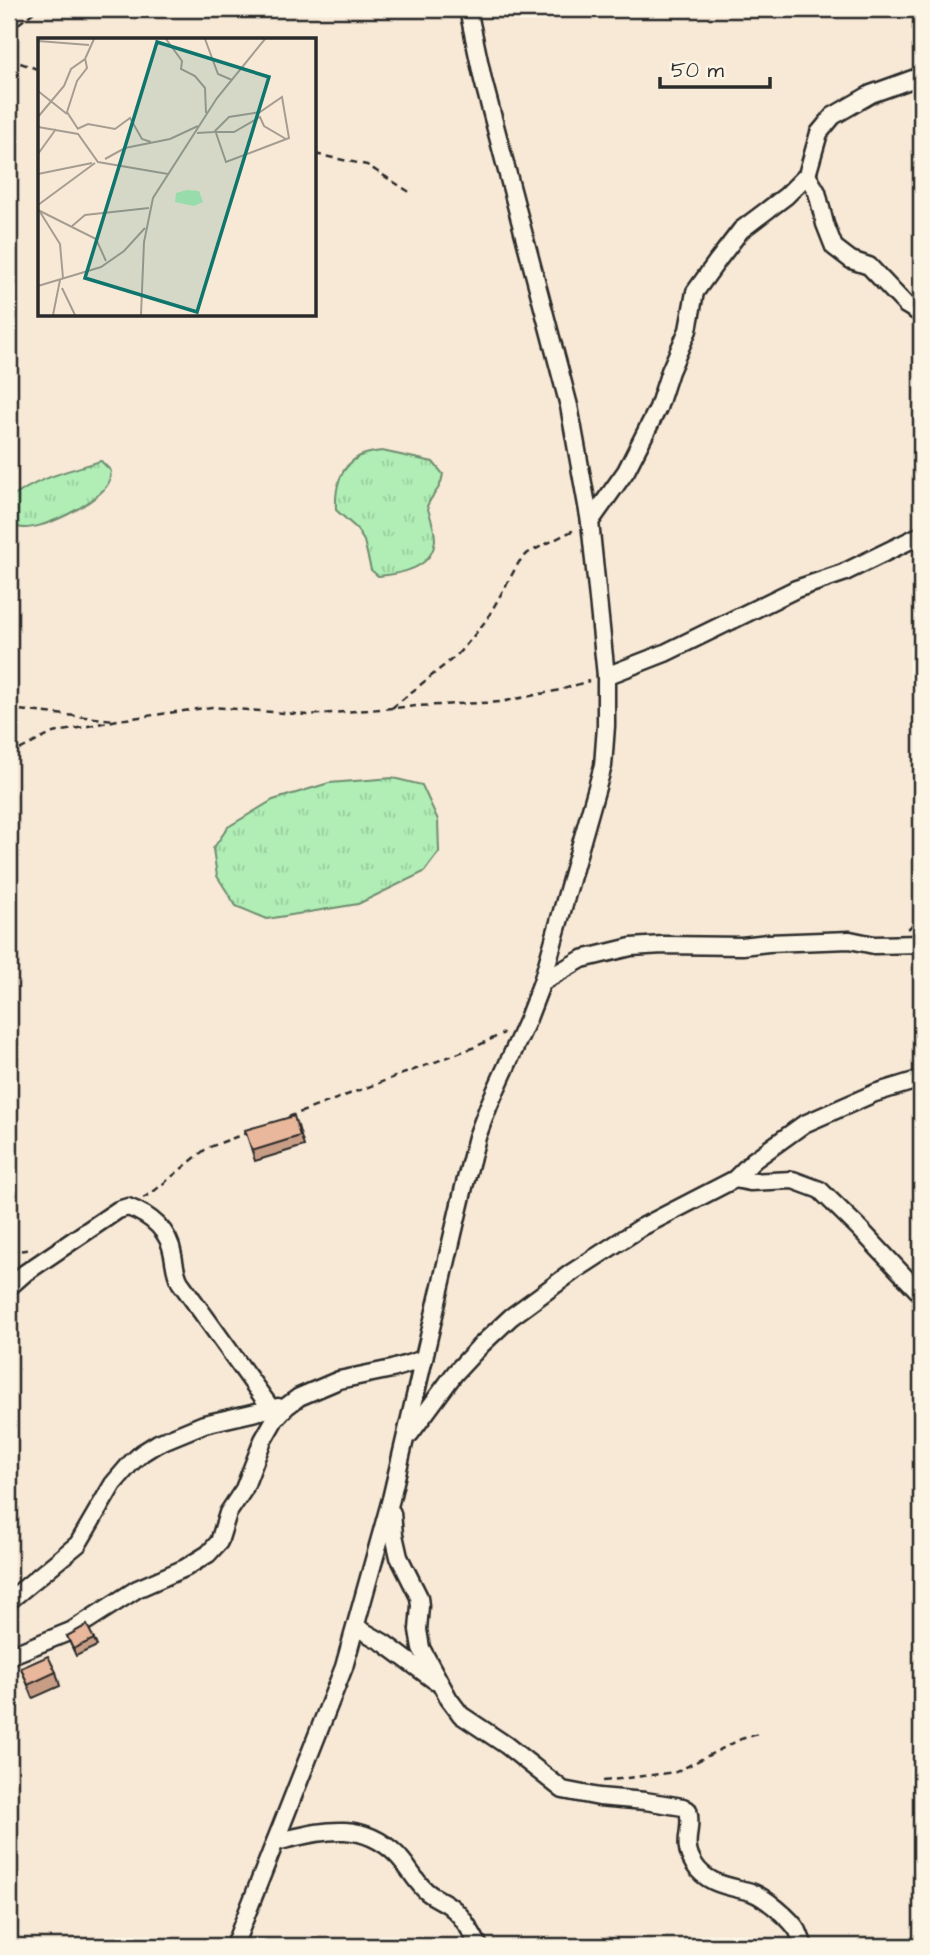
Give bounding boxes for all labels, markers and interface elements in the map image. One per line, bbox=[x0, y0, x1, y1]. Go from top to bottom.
inset map bbox=[38, 38, 317, 317]
scale bar bbox=[660, 46, 771, 90]
text: 50 m bbox=[671, 56, 725, 85]

